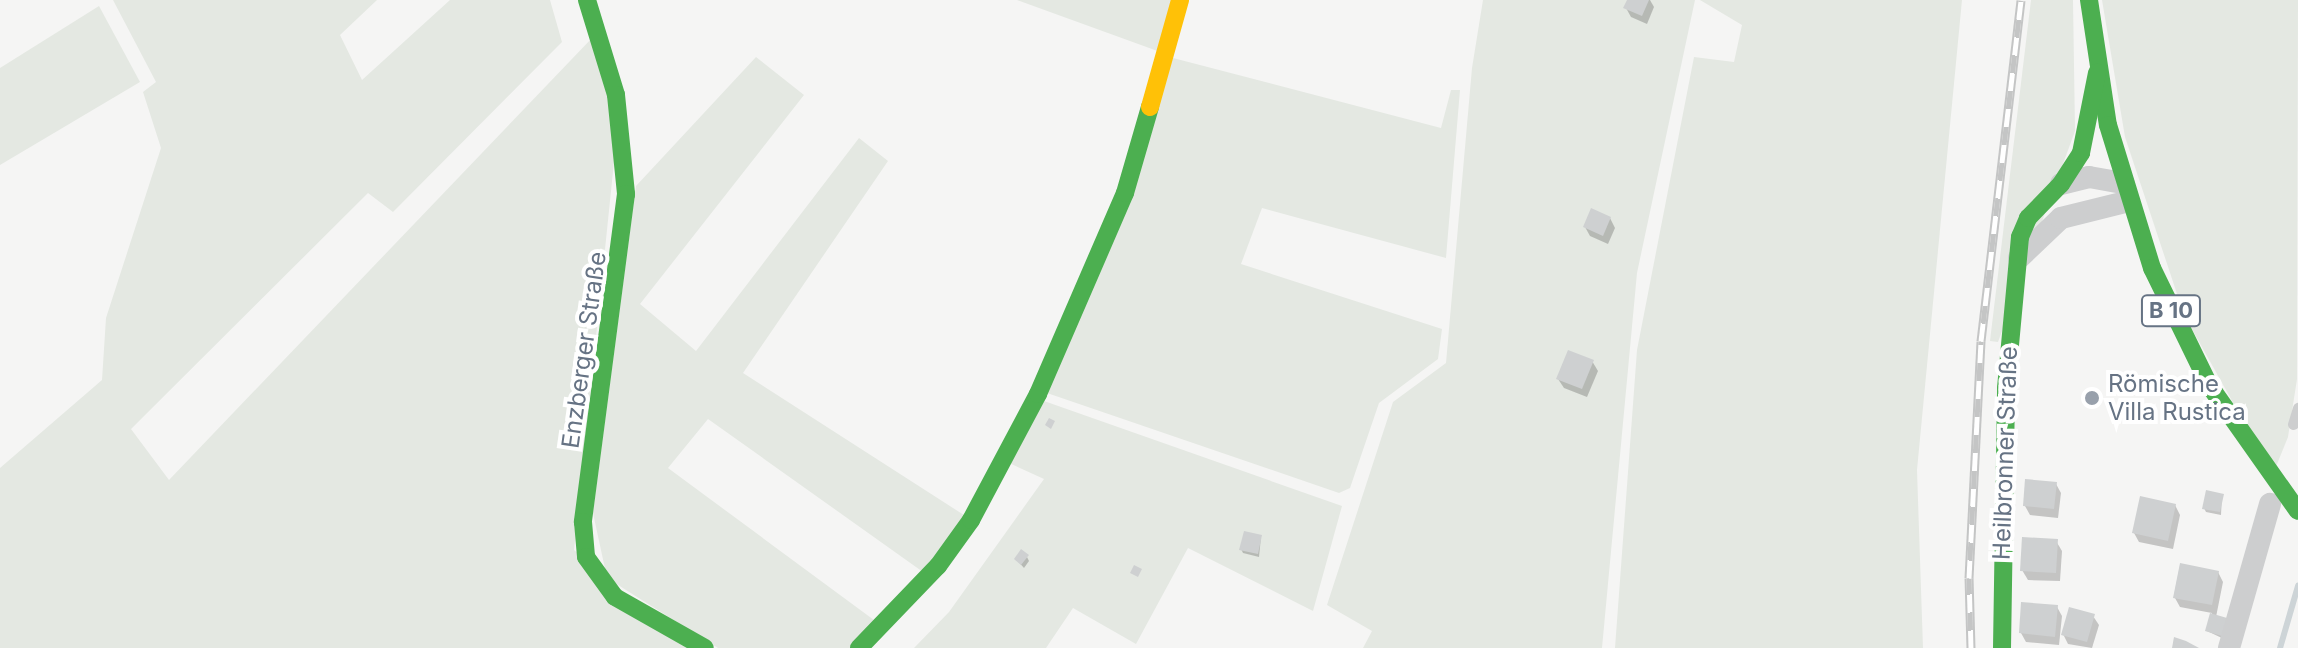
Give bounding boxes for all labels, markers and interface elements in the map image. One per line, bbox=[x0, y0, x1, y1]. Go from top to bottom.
street label: Enzberger Straße bbox=[556, 250, 612, 450]
road number: B 10 bbox=[2139, 293, 2203, 329]
street label: Heilbronner Straße bbox=[1987, 346, 2023, 560]
place label: Römische Villa Rustica bbox=[2108, 370, 2246, 426]
marker: Römische Villa Rustica bbox=[2083, 389, 2101, 407]

